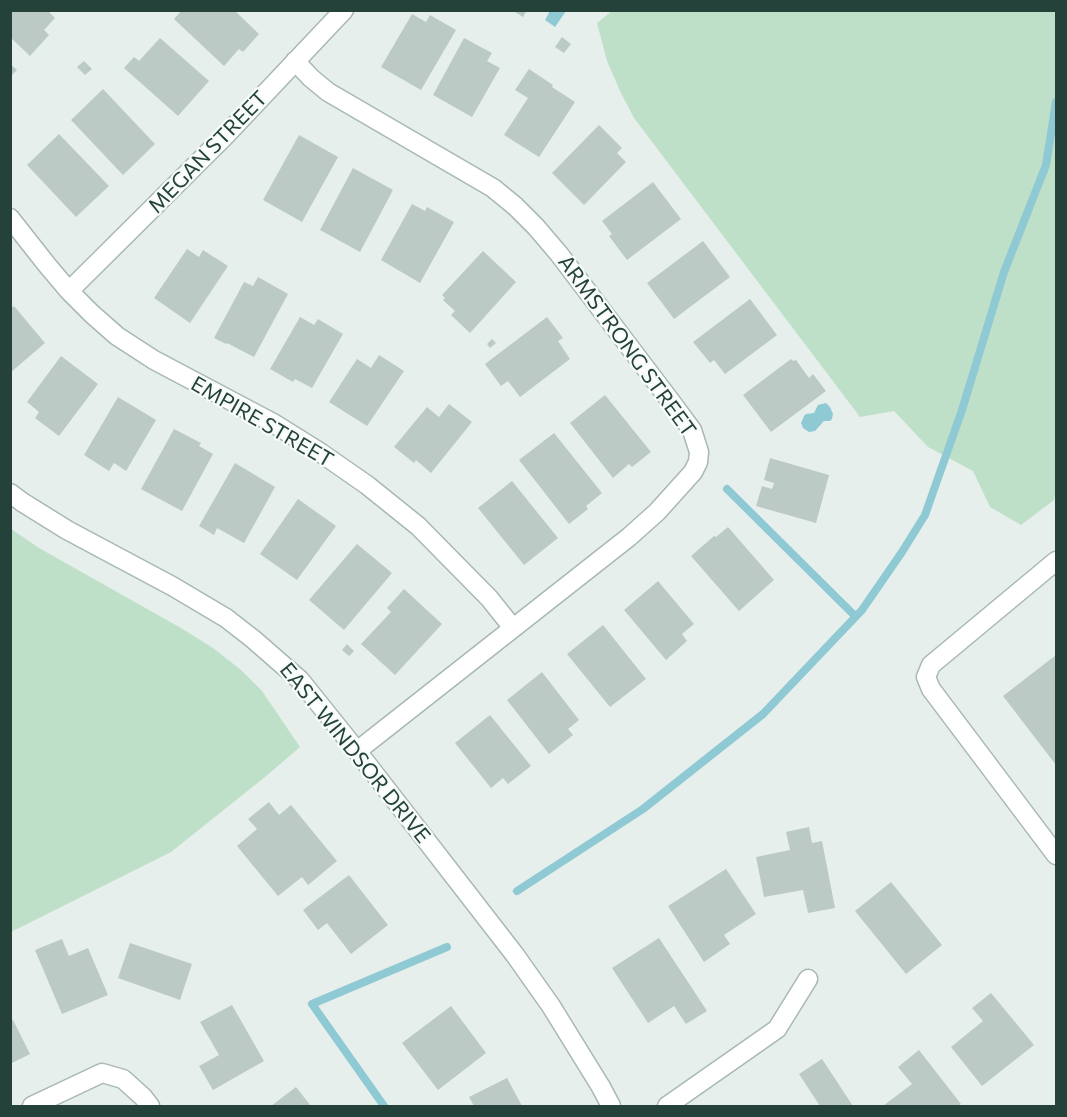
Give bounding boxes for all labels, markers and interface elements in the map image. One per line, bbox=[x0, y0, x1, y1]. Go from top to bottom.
street label: MEGAN STREET bbox=[143, 86, 273, 218]
street label: ARMSTRONG STREET bbox=[553, 250, 701, 442]
street label: EMPIRE STREET bbox=[186, 371, 338, 473]
street label: EAST WINDSOR DRIVE bbox=[274, 658, 436, 848]

